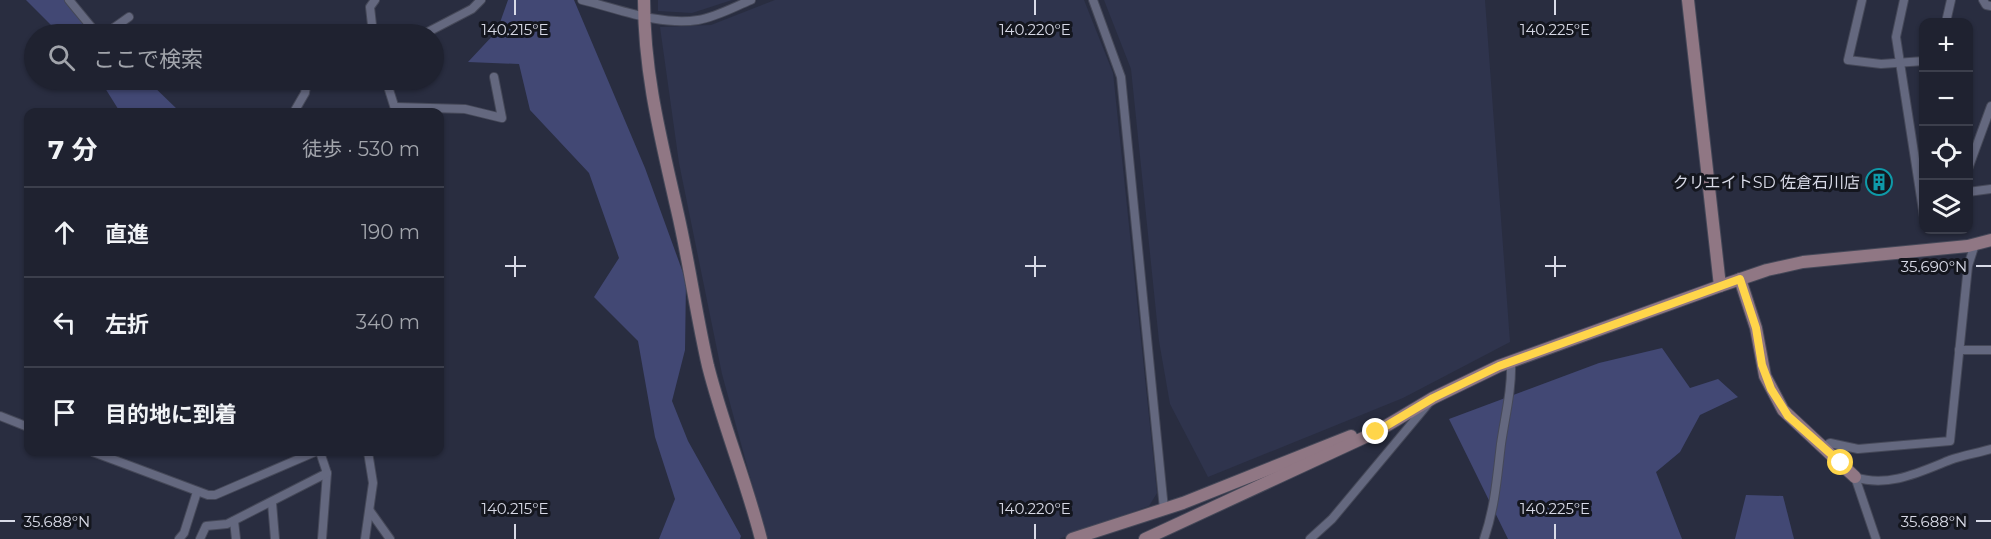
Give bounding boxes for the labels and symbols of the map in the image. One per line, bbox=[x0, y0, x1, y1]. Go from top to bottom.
text: 140.215°E bbox=[482, 20, 548, 39]
text: 140.220°E bbox=[999, 20, 1071, 39]
text: 140.225°E bbox=[1520, 20, 1590, 39]
building icon: クリエイトSD 佐倉石川店 bbox=[1864, 167, 1894, 197]
place label: クリエイトSD 佐倉石川店 bbox=[1673, 173, 1860, 192]
text: 35.690°N bbox=[1901, 257, 1967, 276]
route end bbox=[1362, 418, 1388, 444]
route start bbox=[1827, 449, 1853, 475]
text: 140.215°E bbox=[482, 499, 548, 518]
text: 140.220°E bbox=[999, 499, 1071, 518]
text: 140.225°E bbox=[1520, 499, 1590, 518]
text: 35.688°N bbox=[24, 512, 90, 531]
text: 35.688°N bbox=[1901, 512, 1967, 531]

